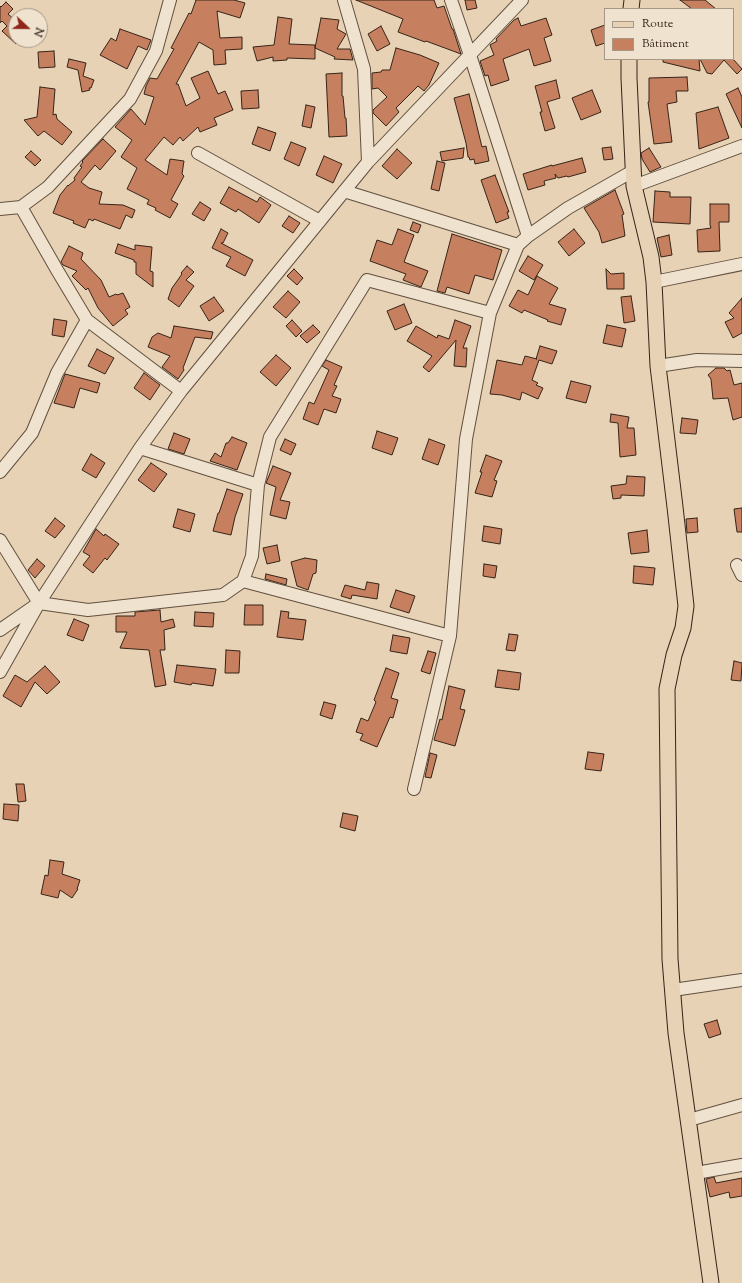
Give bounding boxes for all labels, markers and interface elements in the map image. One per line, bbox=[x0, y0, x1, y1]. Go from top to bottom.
north arrow bbox=[8, 8, 48, 48]
legend bbox=[604, 8, 734, 60]
text: Route bbox=[642, 15, 673, 33]
text: N bbox=[29, 25, 47, 39]
text: Bâtiment bbox=[642, 35, 689, 53]

